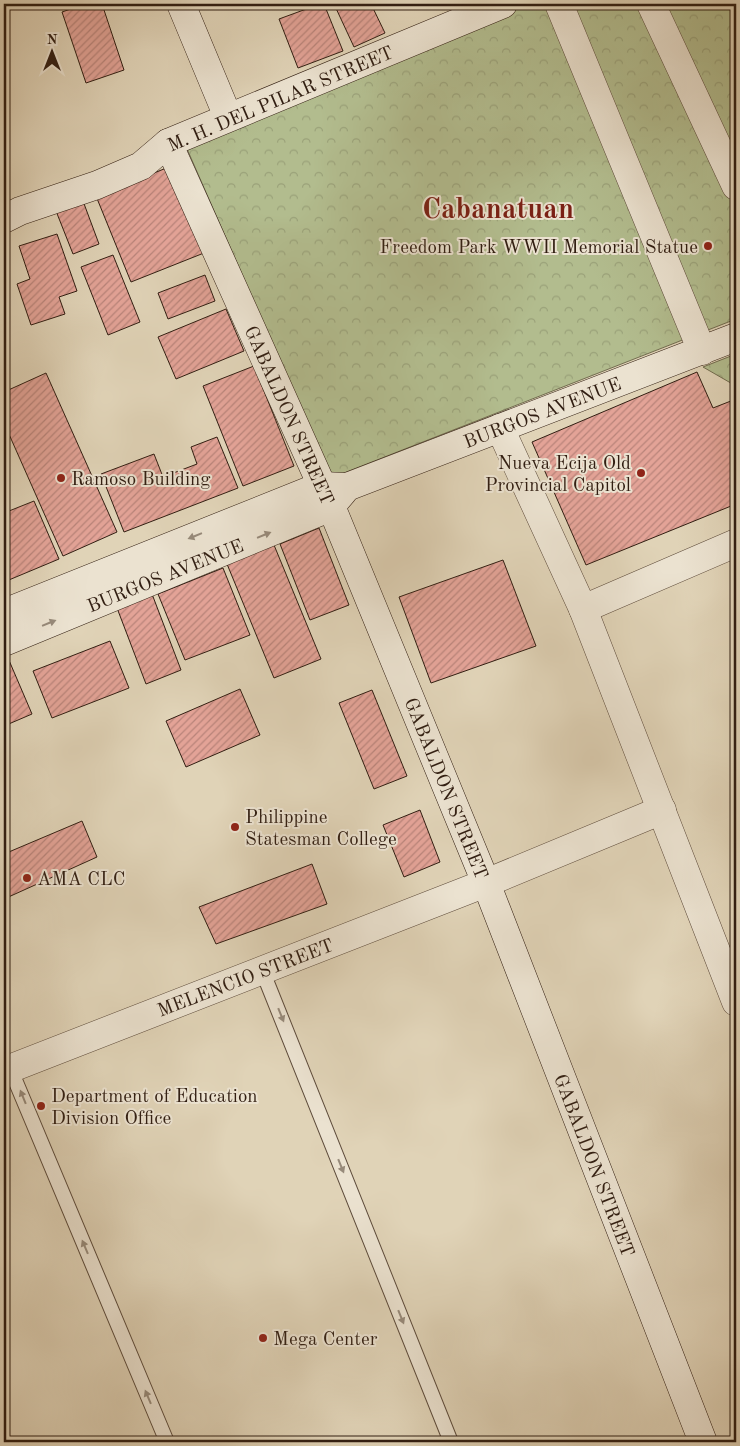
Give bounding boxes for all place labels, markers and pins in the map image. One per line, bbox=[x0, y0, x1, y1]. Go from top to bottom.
place label: Freedom Park WWII Memorial Statue bbox=[380, 239, 698, 258]
marker: Freedom Park WWII Memorial Statue bbox=[702, 240, 714, 252]
place label: Nueva Ecija Old Provincial Capitol bbox=[485, 455, 631, 496]
marker: Nueva Ecija Old Provincial Capitol bbox=[635, 467, 647, 479]
place label: Ramoso Building bbox=[71, 471, 211, 490]
marker: Ramoso Building bbox=[55, 472, 67, 484]
place label: Philippine Statesman College bbox=[245, 809, 397, 850]
marker: Philippine Statesman College bbox=[229, 821, 241, 833]
place label: AMA CLC bbox=[37, 871, 125, 890]
marker: AMA CLC bbox=[21, 872, 33, 884]
place label: Department of Education Division Office bbox=[51, 1088, 258, 1129]
marker: Department of Education Division Office bbox=[35, 1100, 47, 1112]
place label: Mega Center bbox=[273, 1331, 378, 1350]
marker: Mega Center bbox=[257, 1332, 269, 1344]

